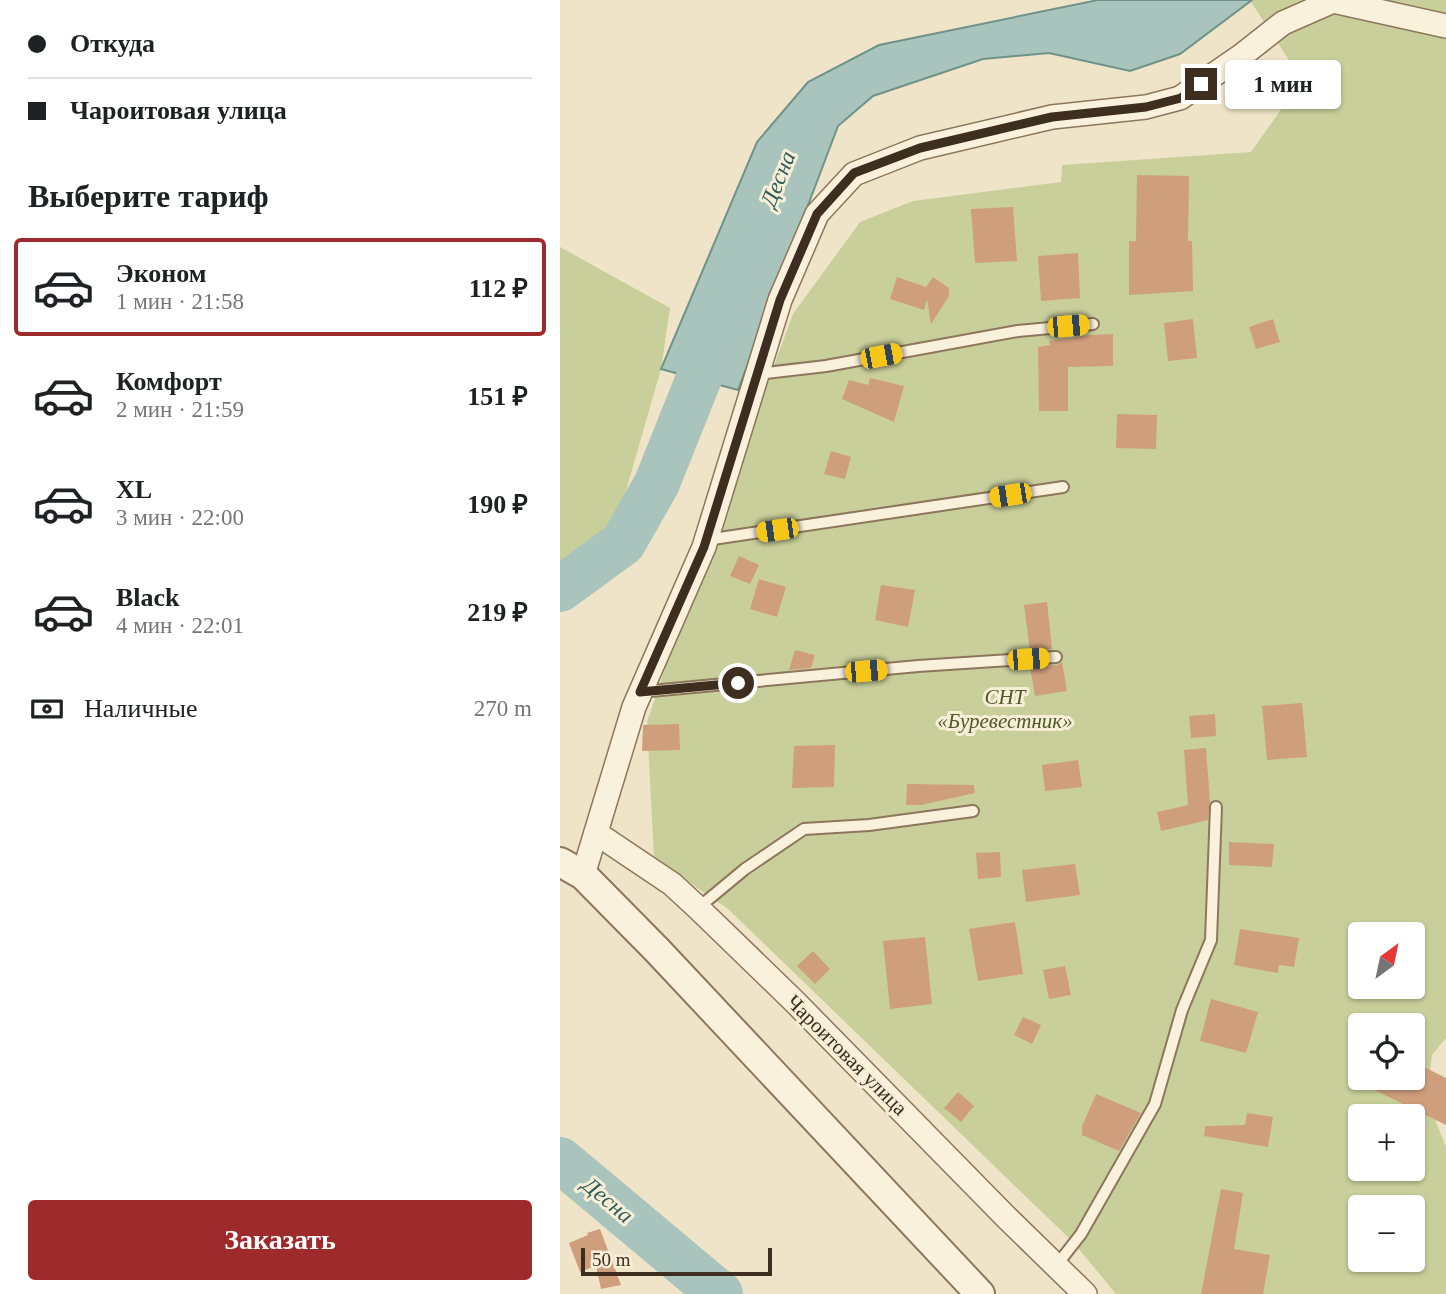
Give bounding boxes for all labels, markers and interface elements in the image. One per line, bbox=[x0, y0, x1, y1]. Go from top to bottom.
text: Откуда bbox=[70, 29, 155, 58]
callout: 1 мин bbox=[1226, 60, 1341, 108]
route end bbox=[1185, 68, 1217, 100]
text: 1 мин bbox=[1253, 72, 1313, 97]
text: Чароитовая улица bbox=[70, 96, 287, 125]
water label: Десна bbox=[755, 148, 800, 212]
text: Выберите тариф bbox=[28, 178, 269, 214]
icon: car bbox=[32, 256, 95, 319]
text: Эконом bbox=[116, 259, 206, 288]
text: 112 ₽ bbox=[469, 274, 528, 303]
text: 1 мин · 21:58 bbox=[116, 289, 244, 314]
car bbox=[1047, 314, 1090, 338]
car bbox=[859, 342, 904, 370]
icon: car bbox=[32, 364, 95, 427]
text: Комфорт bbox=[116, 367, 222, 396]
text: 151 ₽ bbox=[467, 382, 528, 411]
text: 2 мин · 21:59 bbox=[116, 397, 244, 422]
icon: car bbox=[32, 472, 95, 535]
text: XL bbox=[116, 475, 152, 504]
car bbox=[988, 481, 1033, 509]
text: 190 ₽ bbox=[467, 490, 528, 519]
text: 3 мин · 22:00 bbox=[116, 505, 244, 530]
car bbox=[755, 517, 800, 543]
icon: car bbox=[32, 580, 95, 643]
text: Black bbox=[116, 583, 180, 612]
text: 219 ₽ bbox=[467, 598, 528, 627]
text: 4 мин · 22:01 bbox=[116, 613, 244, 638]
car bbox=[1007, 647, 1050, 671]
car bbox=[845, 659, 888, 683]
route start bbox=[722, 667, 754, 699]
park label: СНТ «Буревестник» bbox=[937, 685, 1073, 733]
icon: cash bbox=[28, 690, 66, 728]
text: Наличные bbox=[84, 694, 197, 723]
text: 270 m bbox=[474, 696, 532, 721]
north arrow bbox=[1348, 922, 1424, 999]
map controls bbox=[1348, 922, 1425, 1272]
street label: Чароитовая улица bbox=[782, 990, 913, 1121]
button: locate bbox=[1348, 1013, 1425, 1090]
button: + bbox=[1348, 1104, 1425, 1181]
water label: Десна bbox=[576, 1171, 638, 1228]
button: − bbox=[1348, 1195, 1425, 1272]
button: Заказать bbox=[28, 1200, 532, 1280]
scale bar bbox=[581, 1245, 772, 1277]
text: 50 m bbox=[592, 1249, 631, 1270]

